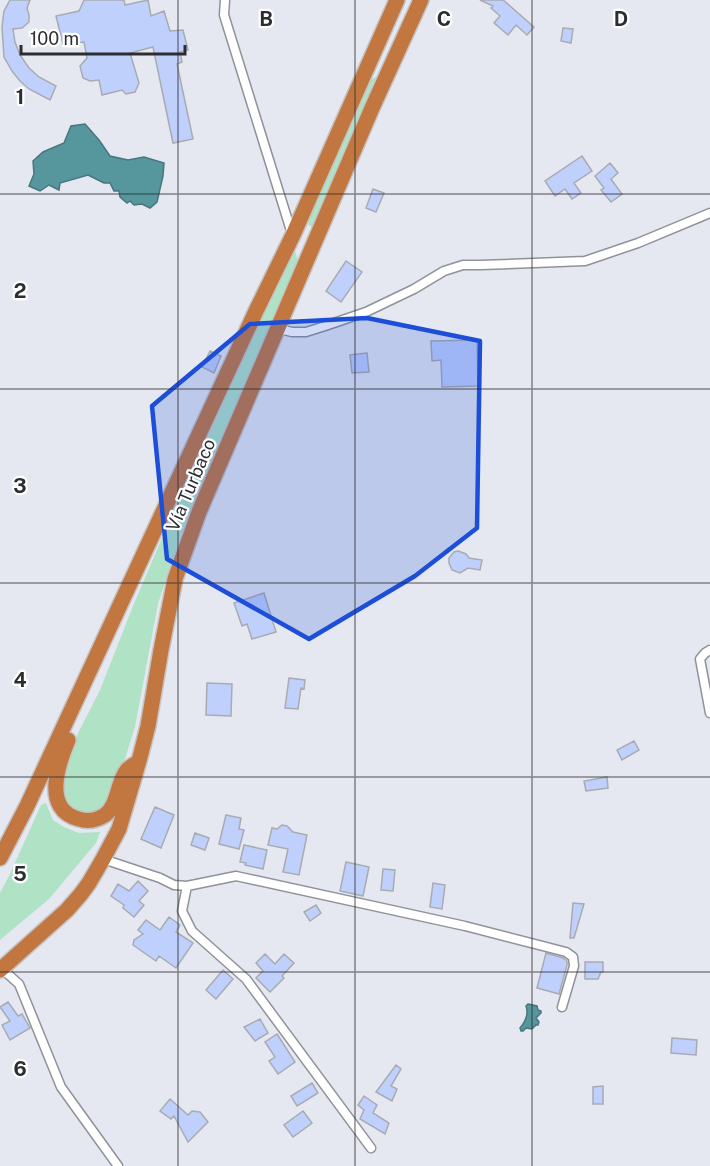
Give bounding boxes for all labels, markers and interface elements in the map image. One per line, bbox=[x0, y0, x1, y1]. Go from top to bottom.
text: B bbox=[259, 7, 273, 31]
text: C bbox=[437, 7, 451, 31]
text: D bbox=[614, 7, 628, 31]
scale bar bbox=[21, 18, 184, 56]
text: 100 m bbox=[30, 28, 79, 49]
text: 1 bbox=[16, 85, 24, 109]
text: 2 bbox=[14, 279, 26, 303]
street label: Vía Turbaco bbox=[162, 435, 219, 534]
text: 3 bbox=[13, 474, 27, 498]
text: 4 bbox=[13, 668, 27, 692]
text: 5 bbox=[13, 862, 27, 886]
text: 6 bbox=[13, 1057, 27, 1081]

